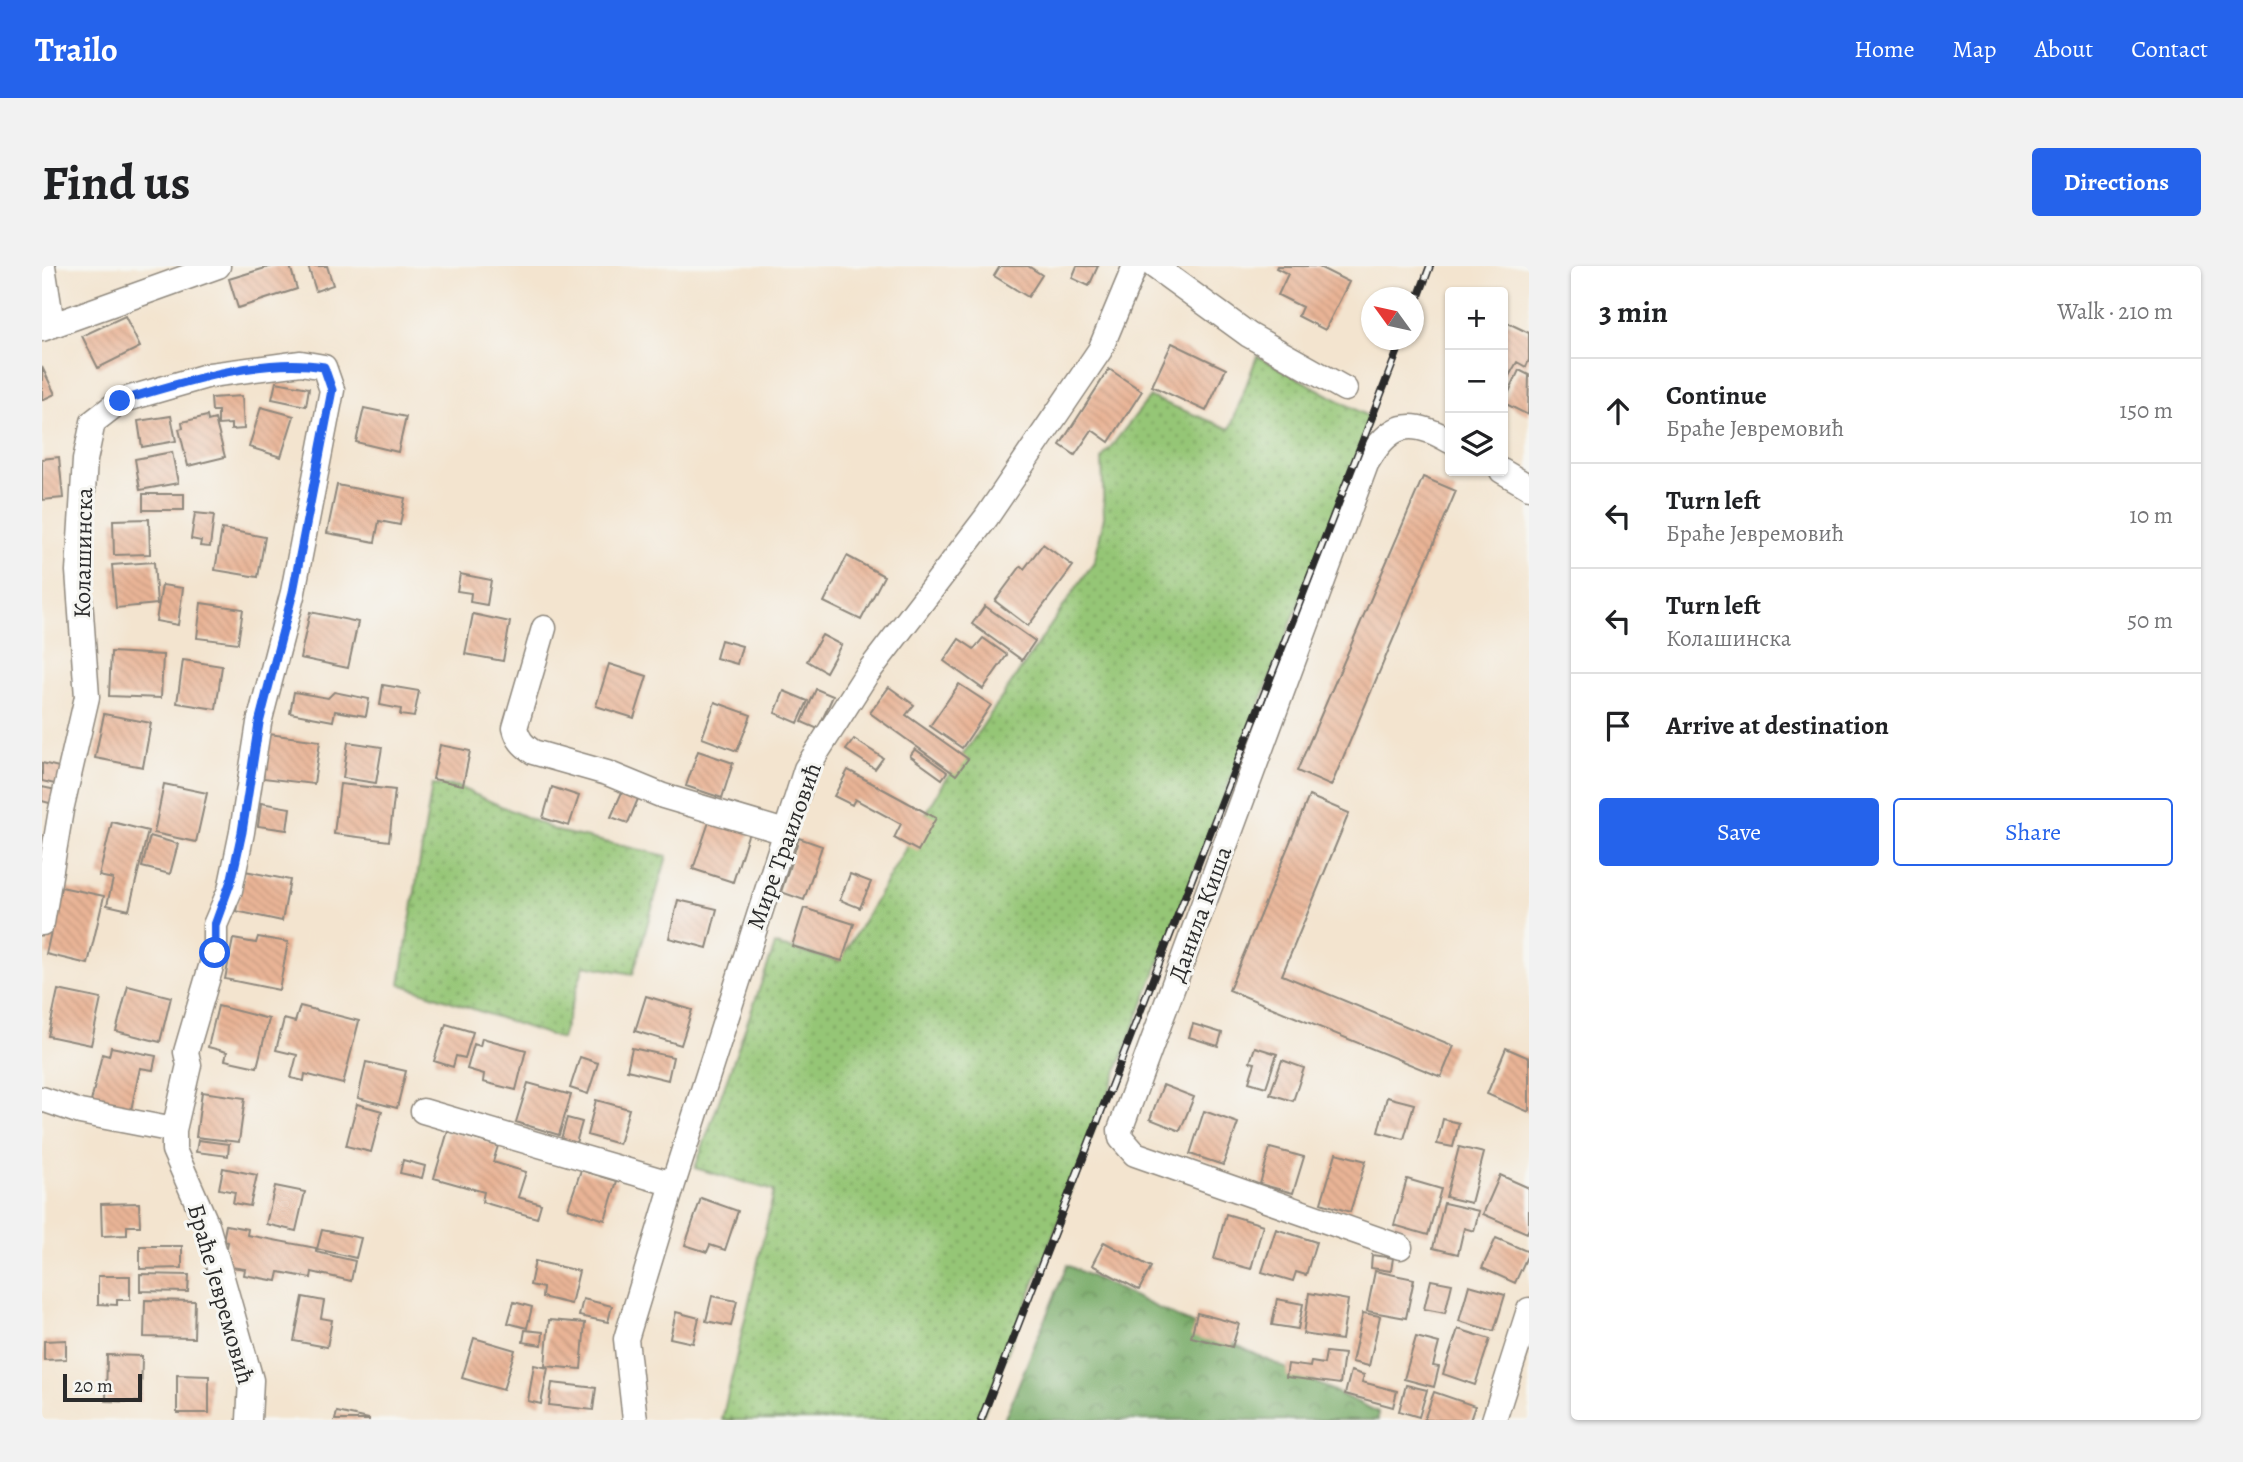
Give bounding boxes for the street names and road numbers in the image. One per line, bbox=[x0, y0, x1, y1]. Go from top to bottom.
street label: Колашинска bbox=[66, 487, 100, 619]
street label: Мире Траиловић bbox=[739, 758, 829, 934]
street label: Данила Киша bbox=[1161, 842, 1239, 986]
street label: Браће Јевремовић bbox=[180, 1200, 262, 1388]

